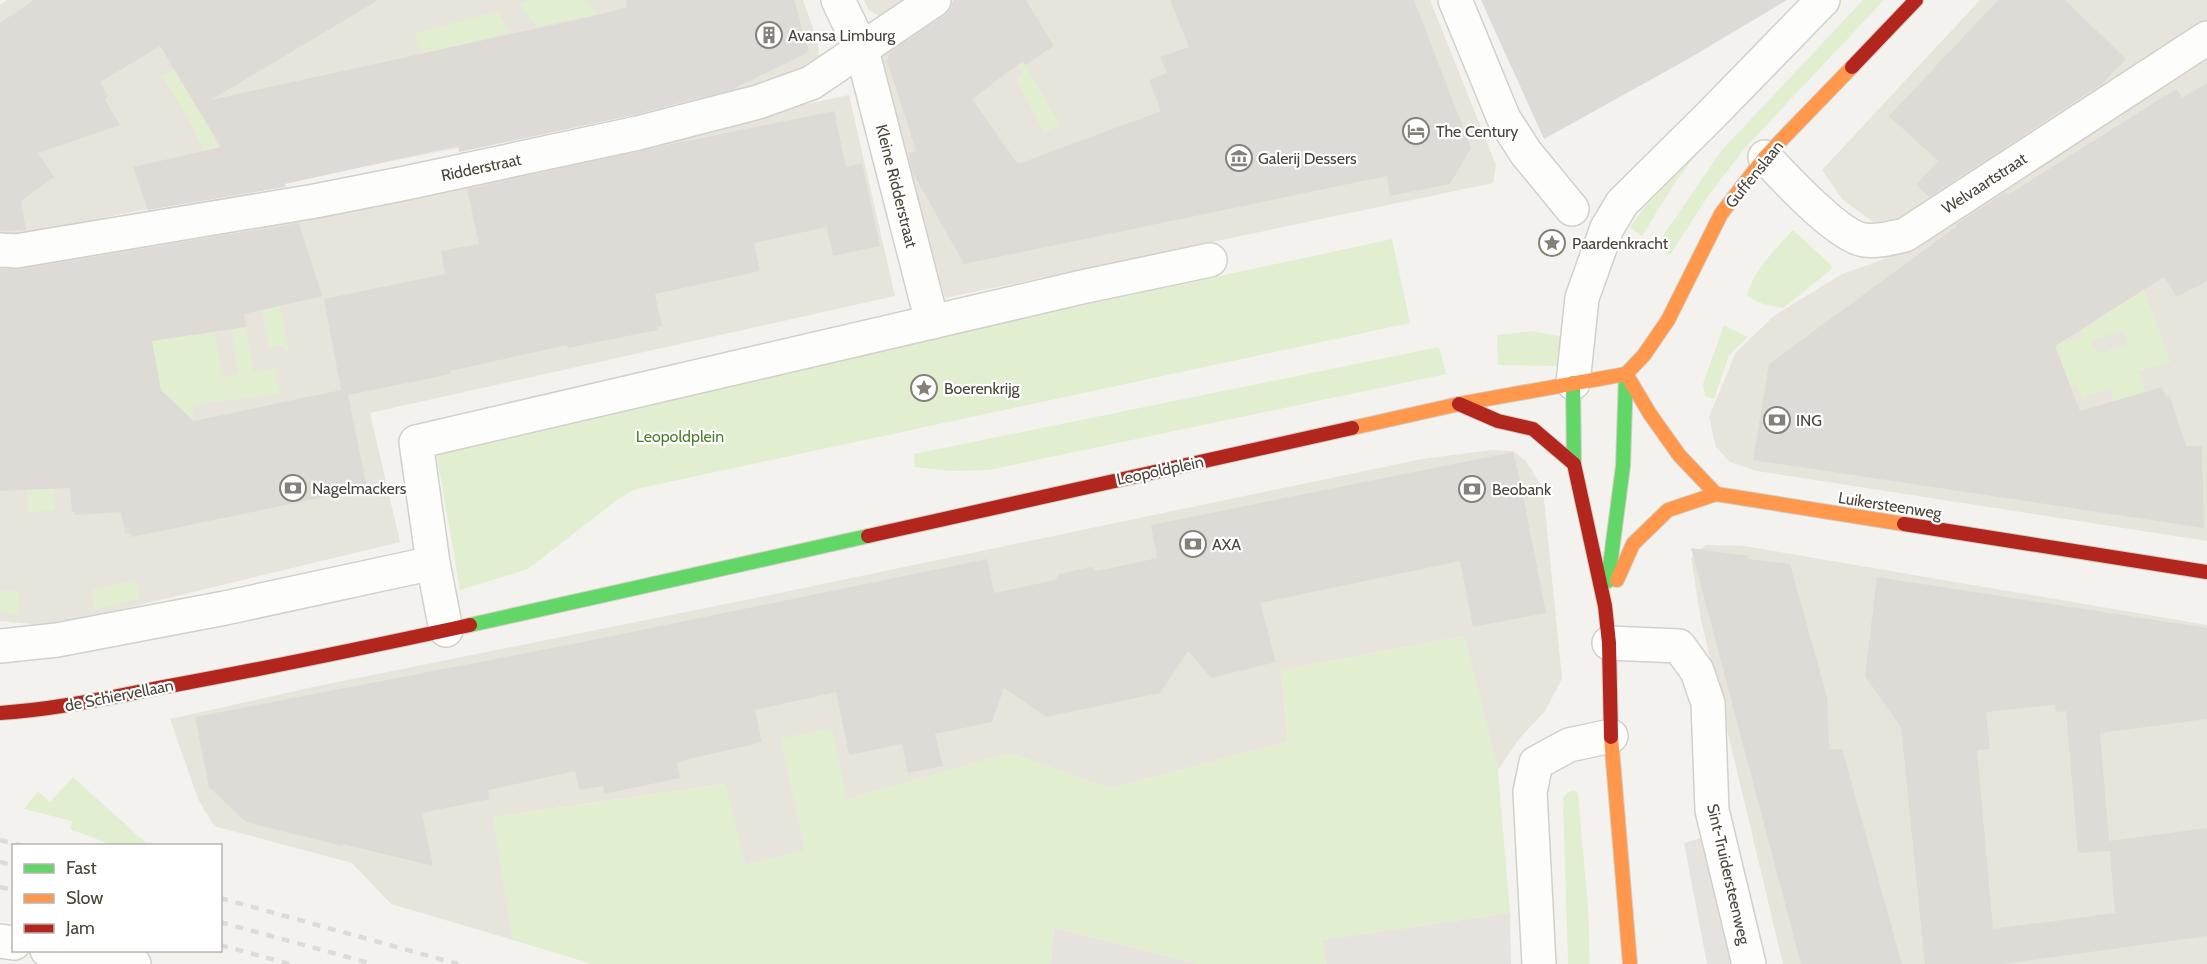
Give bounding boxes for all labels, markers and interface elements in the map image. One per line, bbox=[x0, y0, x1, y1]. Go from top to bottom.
building icon: Avansa Limburg bbox=[754, 20, 784, 50]
place label: Avansa Limburg bbox=[788, 26, 896, 45]
hotel icon: The Century bbox=[1401, 116, 1431, 146]
street label: Kleine Ridderstraat bbox=[872, 122, 921, 250]
place label: The Century bbox=[1436, 122, 1518, 141]
street label: Guffenslaan bbox=[1721, 137, 1787, 212]
museum icon: Galerij Dessers bbox=[1224, 143, 1254, 173]
place label: Galerij Dessers bbox=[1258, 149, 1357, 168]
street label: Welvaartstraat bbox=[1938, 149, 2031, 218]
street label: Ridderstraat bbox=[439, 150, 524, 185]
place icon: Paardenkracht bbox=[1537, 228, 1567, 258]
place label: Paardenkracht bbox=[1572, 234, 1669, 253]
place icon: Boerenkrijg bbox=[909, 373, 939, 403]
place label: Boerenkrijg bbox=[944, 379, 1021, 398]
bank icon: ING bbox=[1762, 405, 1792, 435]
place label: ING bbox=[1796, 411, 1822, 430]
park label: Leopoldplein bbox=[636, 427, 724, 446]
street label: Leopoldplein bbox=[1115, 452, 1205, 489]
bank icon: Nagelmackers bbox=[278, 473, 308, 503]
bank icon: Beobank bbox=[1457, 474, 1487, 504]
place label: Nagelmackers bbox=[312, 479, 407, 498]
place label: Beobank bbox=[1492, 480, 1552, 499]
street label: Luikersteenweg bbox=[1837, 488, 1944, 523]
bank icon: AXA bbox=[1178, 529, 1208, 559]
place label: AXA bbox=[1212, 535, 1241, 554]
street label: de Schiervellaan bbox=[63, 676, 175, 715]
street label: Sint-Truidersteenweg bbox=[1703, 802, 1754, 947]
legend bbox=[12, 844, 222, 952]
text: Fast bbox=[66, 857, 97, 879]
text: Slow bbox=[66, 887, 103, 909]
text: Jam bbox=[65, 917, 95, 939]

